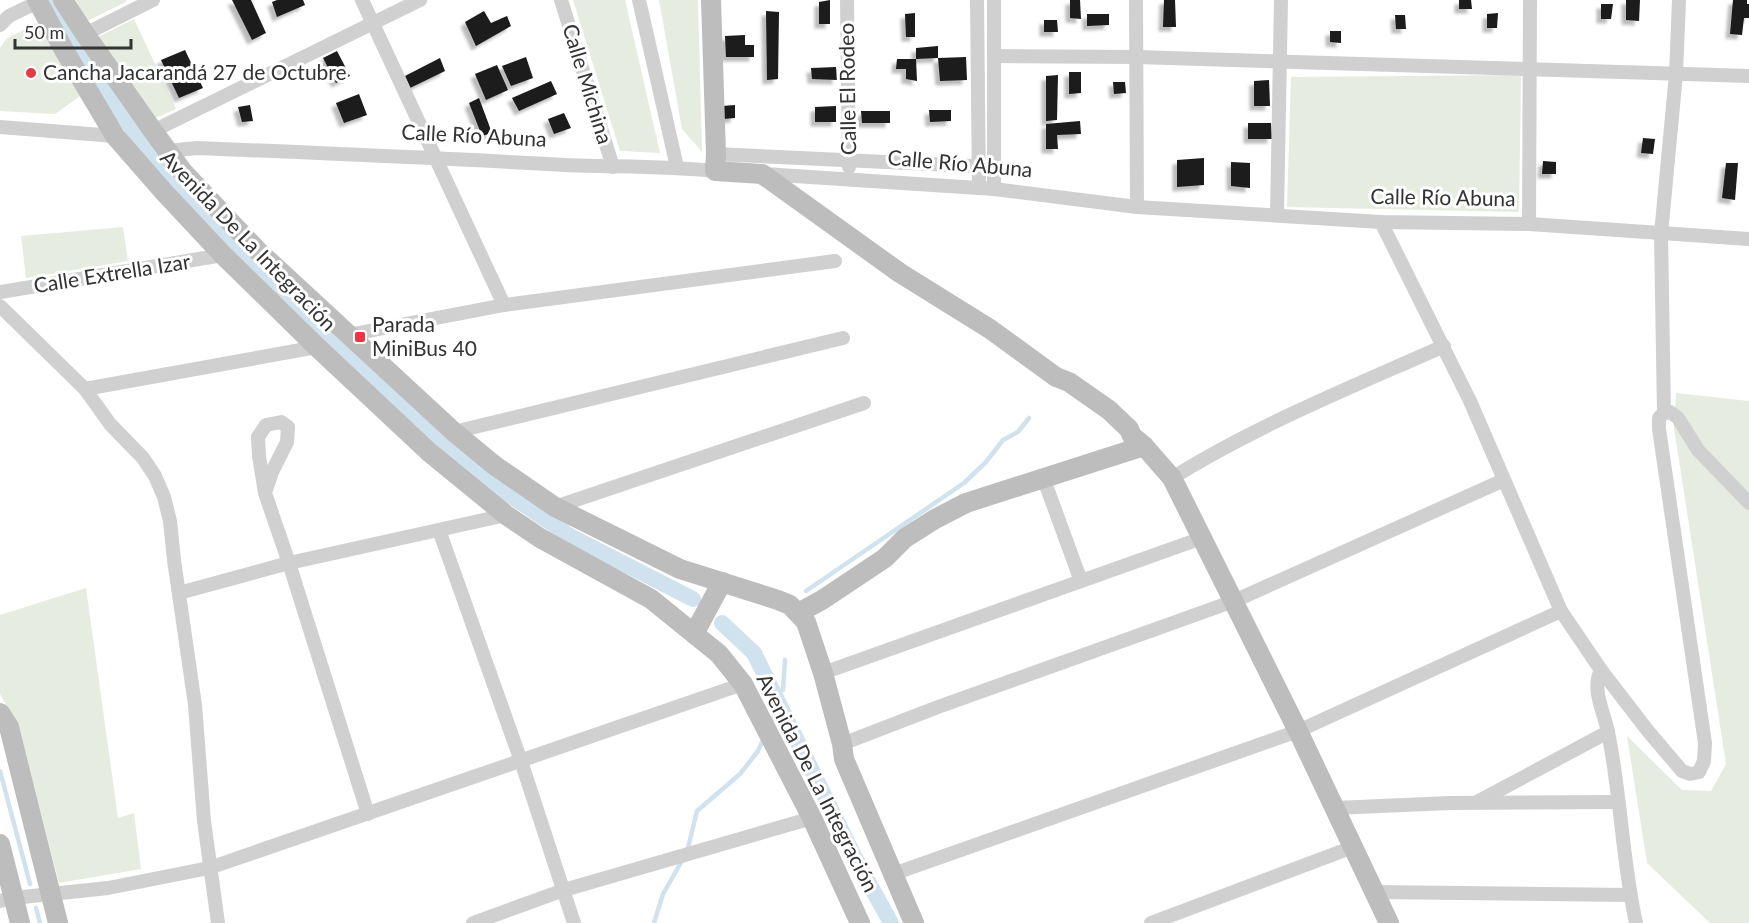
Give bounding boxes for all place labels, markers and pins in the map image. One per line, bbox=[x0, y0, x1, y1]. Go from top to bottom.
place label: Cancha Jacarandá 27 de Octubre bbox=[43, 59, 347, 84]
marker: Cancha Jacarandá 27 de Octubre bbox=[24, 66, 38, 80]
place label: Parada MiniBus 40 bbox=[372, 311, 477, 360]
marker: Parada MiniBus 40 bbox=[353, 330, 367, 344]

